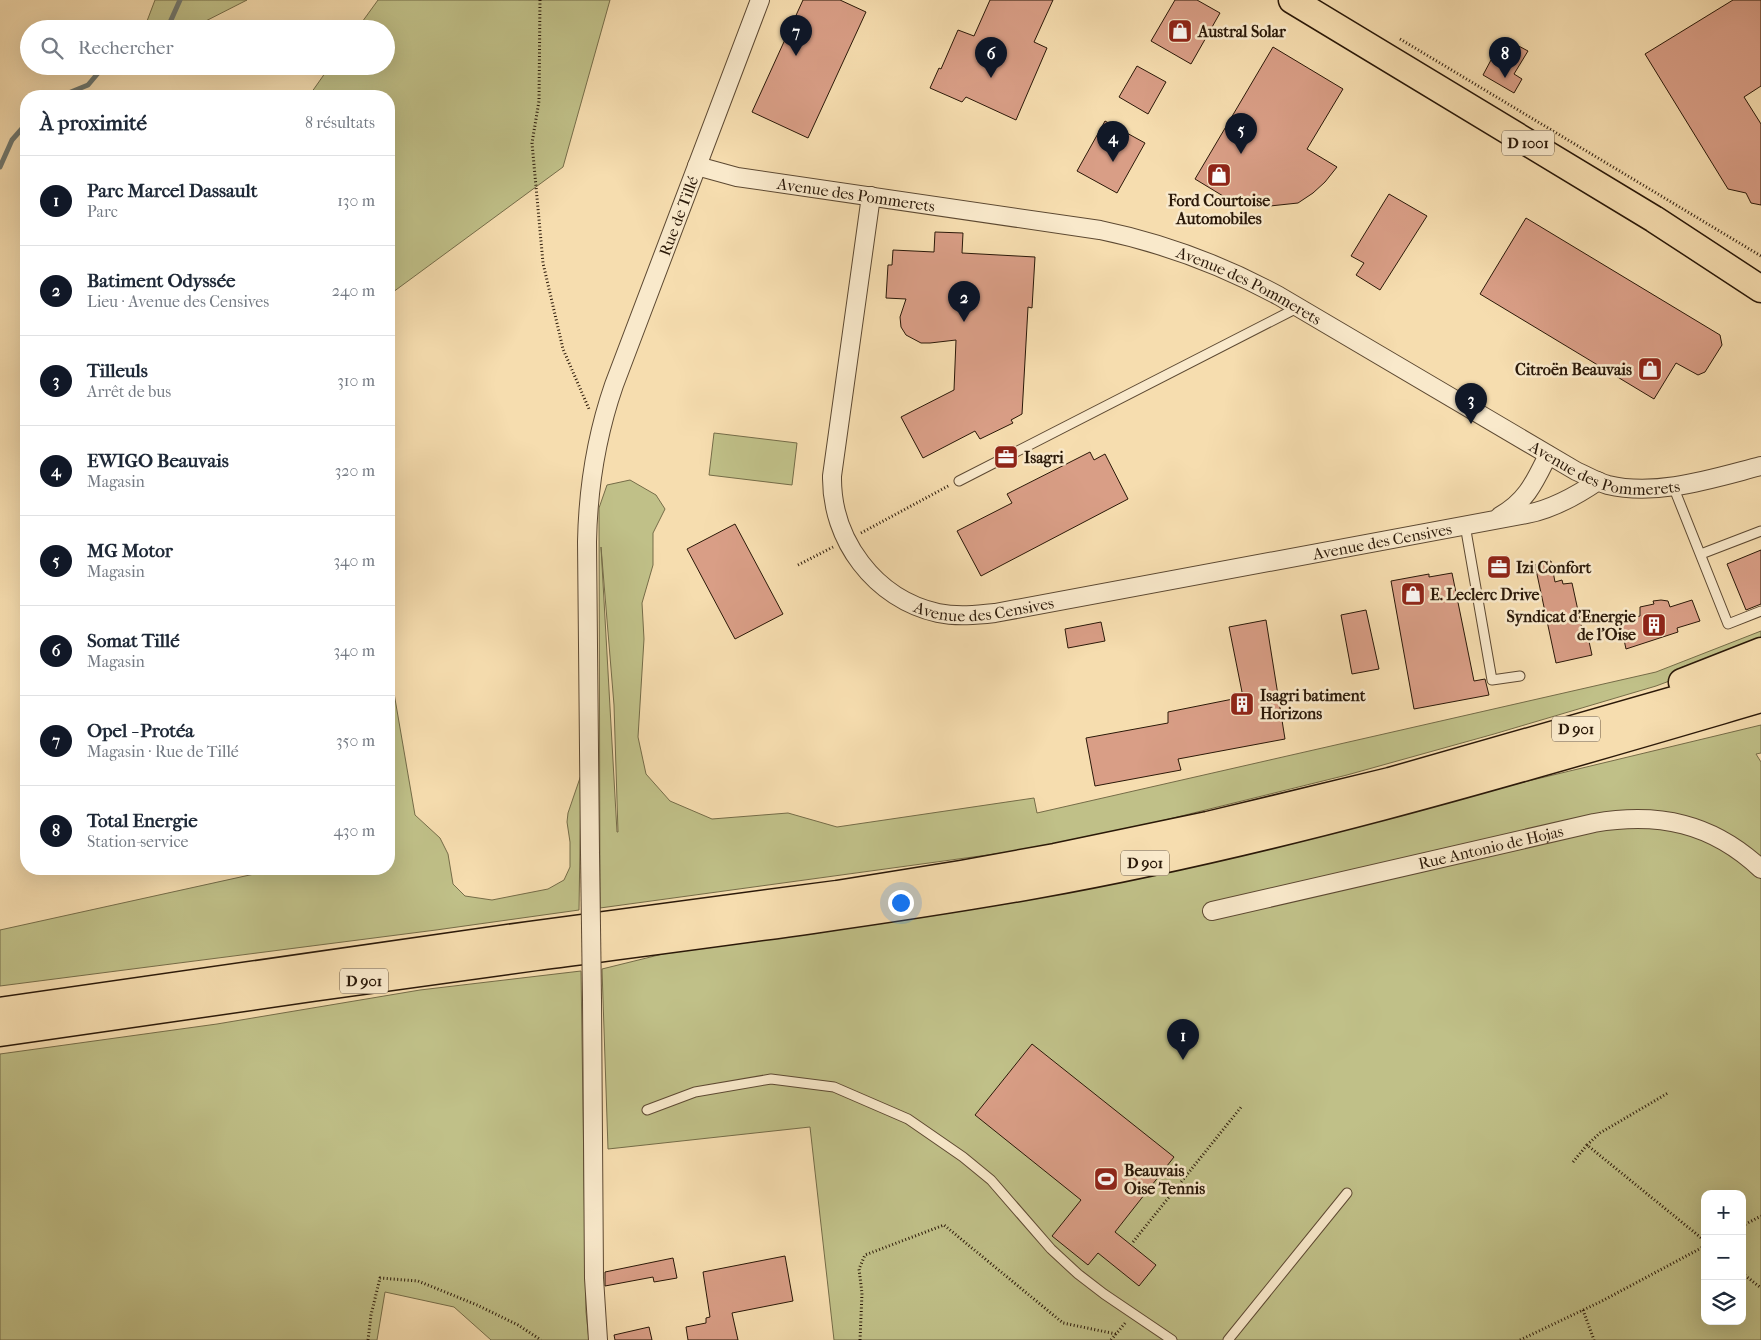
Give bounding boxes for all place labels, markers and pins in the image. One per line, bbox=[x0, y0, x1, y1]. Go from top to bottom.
pin: 7 bbox=[780, 15, 812, 56]
shop icon: Austral Solar bbox=[1167, 18, 1193, 44]
place label: Austral Solar bbox=[1197, 22, 1287, 41]
pin: 6 bbox=[975, 37, 1007, 78]
pin: 8 bbox=[1489, 37, 1521, 78]
pin: 5 bbox=[1225, 113, 1257, 154]
pin: 4 bbox=[1097, 121, 1129, 162]
shop icon: Ford Courtoise Automobiles bbox=[1206, 162, 1232, 188]
place label: Ford Courtoise Automobiles bbox=[1167, 191, 1270, 228]
pin: 2 bbox=[948, 281, 980, 322]
shop icon: Citroën Beauvais bbox=[1637, 356, 1663, 382]
place label: Citroën Beauvais bbox=[1515, 360, 1632, 379]
pin: 3 bbox=[1455, 383, 1487, 424]
office icon: Isagri bbox=[993, 444, 1019, 470]
place label: Isagri bbox=[1024, 448, 1064, 468]
office icon: Izi Confort bbox=[1486, 554, 1512, 580]
place label: Izi Confort bbox=[1516, 558, 1591, 577]
shop icon: E. Leclerc Drive bbox=[1400, 581, 1426, 607]
place label: E. Leclerc Drive bbox=[1430, 585, 1540, 604]
place label: Syndicat d'Energie de l'Oise bbox=[1507, 607, 1636, 644]
building icon: Syndicat d'Energie de l'Oise bbox=[1641, 612, 1667, 638]
place label: Isagri batiment Horizons bbox=[1260, 686, 1366, 723]
building icon: Isagri batiment Horizons bbox=[1229, 691, 1255, 717]
pin: 1 bbox=[1167, 1019, 1199, 1060]
place label: Beauvais Oise Tennis bbox=[1124, 1161, 1205, 1198]
sports icon: Beauvais Oise Tennis bbox=[1093, 1166, 1119, 1192]

